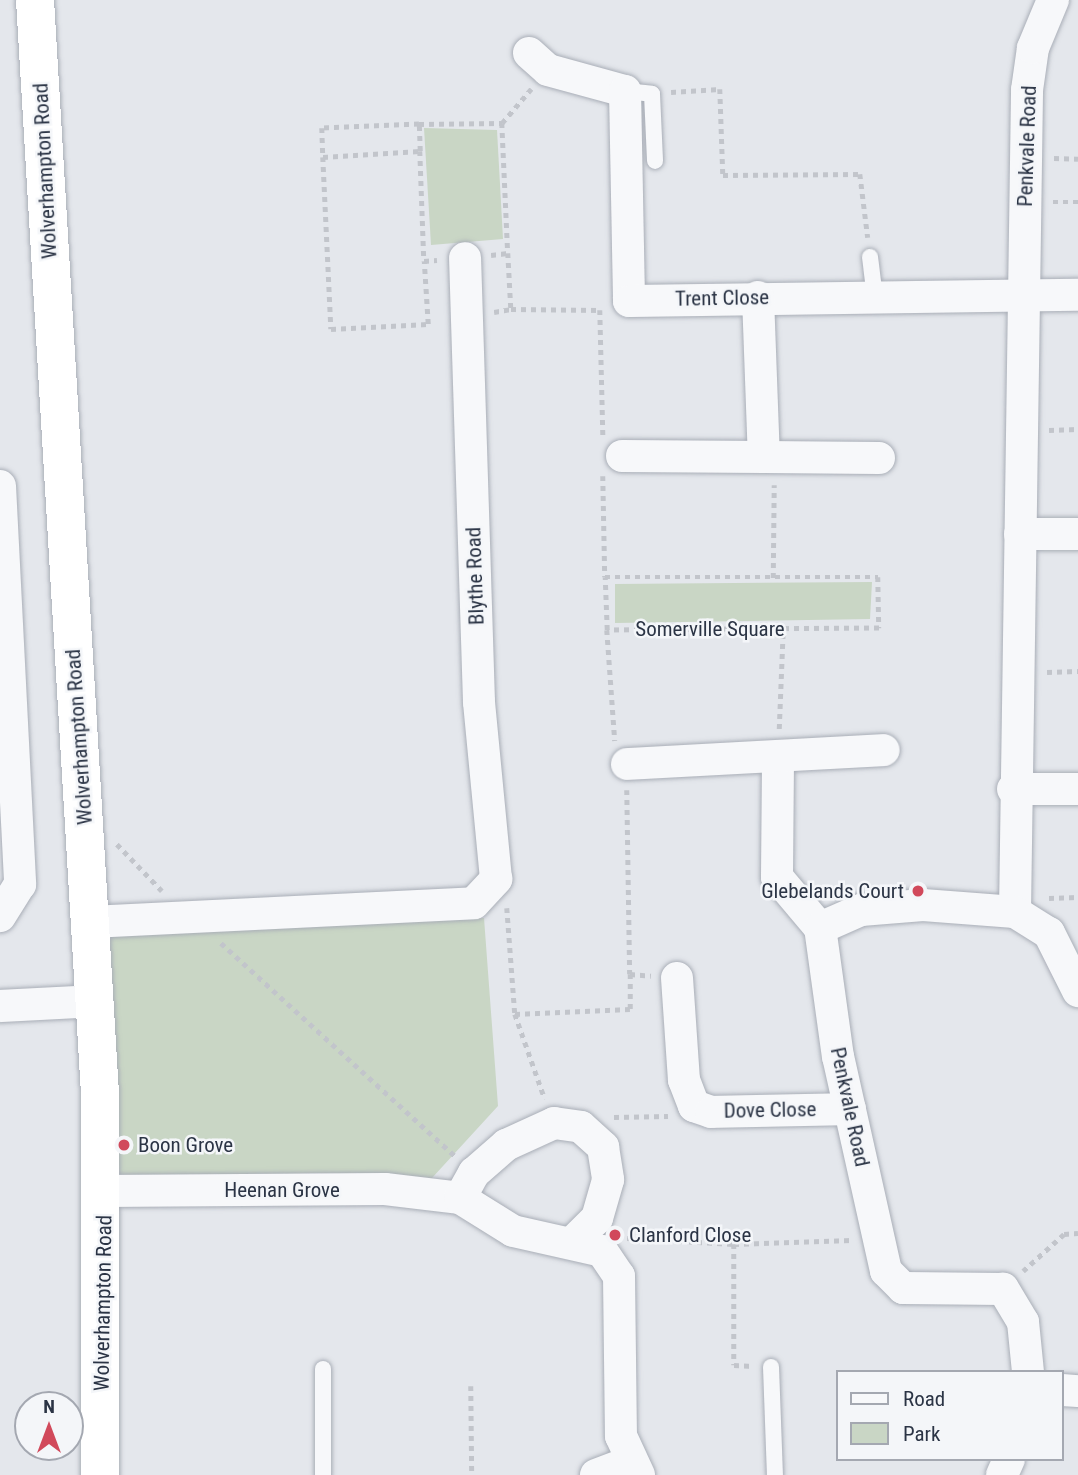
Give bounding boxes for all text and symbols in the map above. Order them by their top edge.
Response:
street label: Wolverhampton Road [28,82,62,260]
street label: Penkvale Road [1012,85,1042,207]
street label: Trent Close [675,285,769,311]
street label: Blythe Road [461,526,489,626]
street label: Somerville Square [635,616,785,642]
street label: Wolverhampton Road [60,648,98,826]
place label: Glebelands Court [761,878,904,904]
marker: Glebelands Court [910,883,926,899]
street label: Penkvale Road [825,1045,875,1169]
street label: Dove Close [724,1097,816,1123]
place label: Boon Grove [138,1132,233,1158]
marker: Boon Grove [116,1137,132,1153]
street label: Heenan Grove [224,1177,340,1203]
street label: Wolverhampton Road [89,1215,117,1391]
place label: Clanford Close [629,1222,751,1248]
marker: Clanford Close [607,1227,623,1243]
legend [836,1370,1064,1461]
text: Road [903,1387,945,1411]
north arrow [14,1391,84,1461]
text: N [43,1395,55,1418]
text: Park [903,1422,940,1446]

